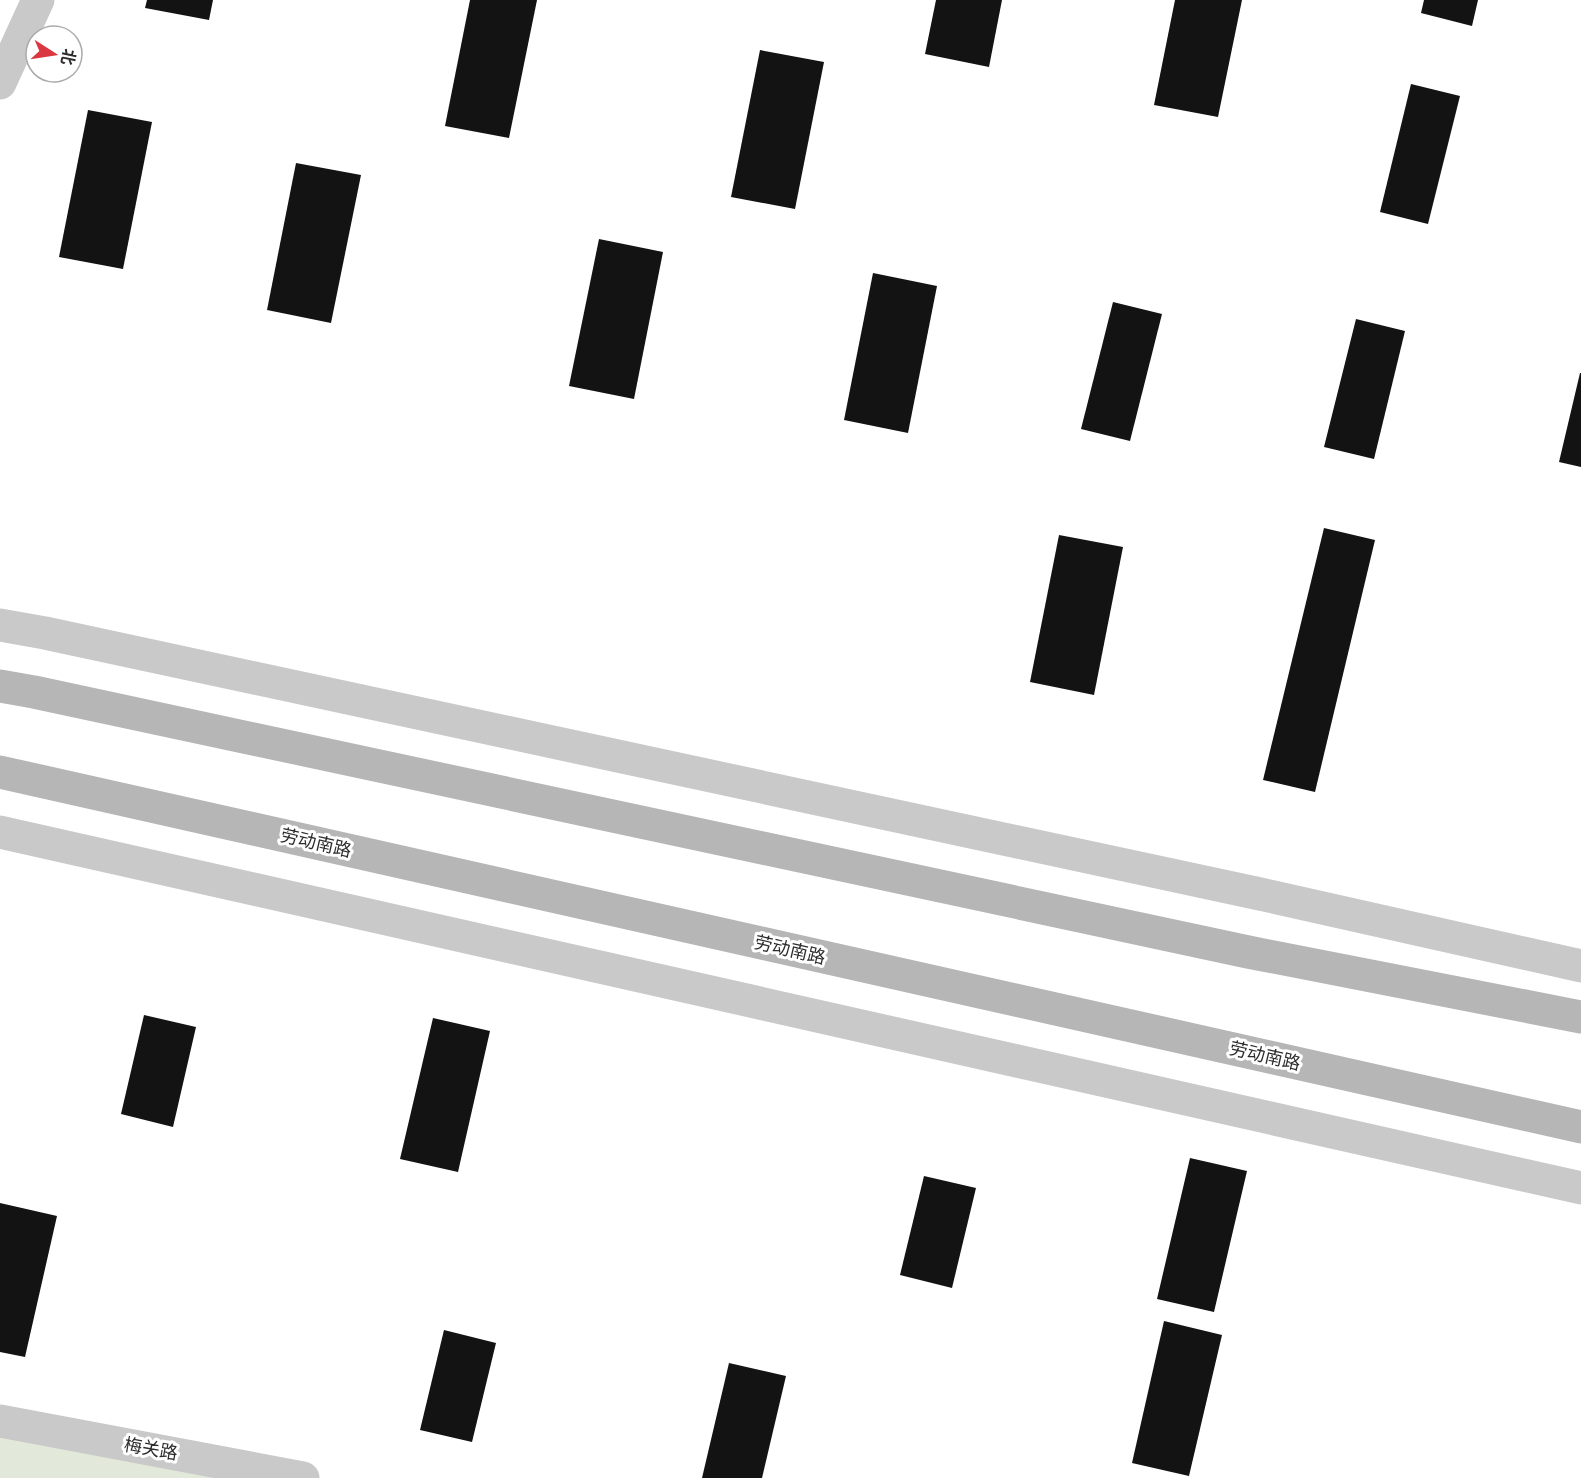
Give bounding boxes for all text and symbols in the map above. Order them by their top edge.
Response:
north arrow [24,24,84,84]
text: 北 [56,47,80,67]
street label: 劳动南路 [278,823,354,863]
street label: 劳动南路 [752,930,828,970]
street label: 劳动南路 [1227,1036,1303,1076]
street label: 梅关路 [122,1432,180,1466]

